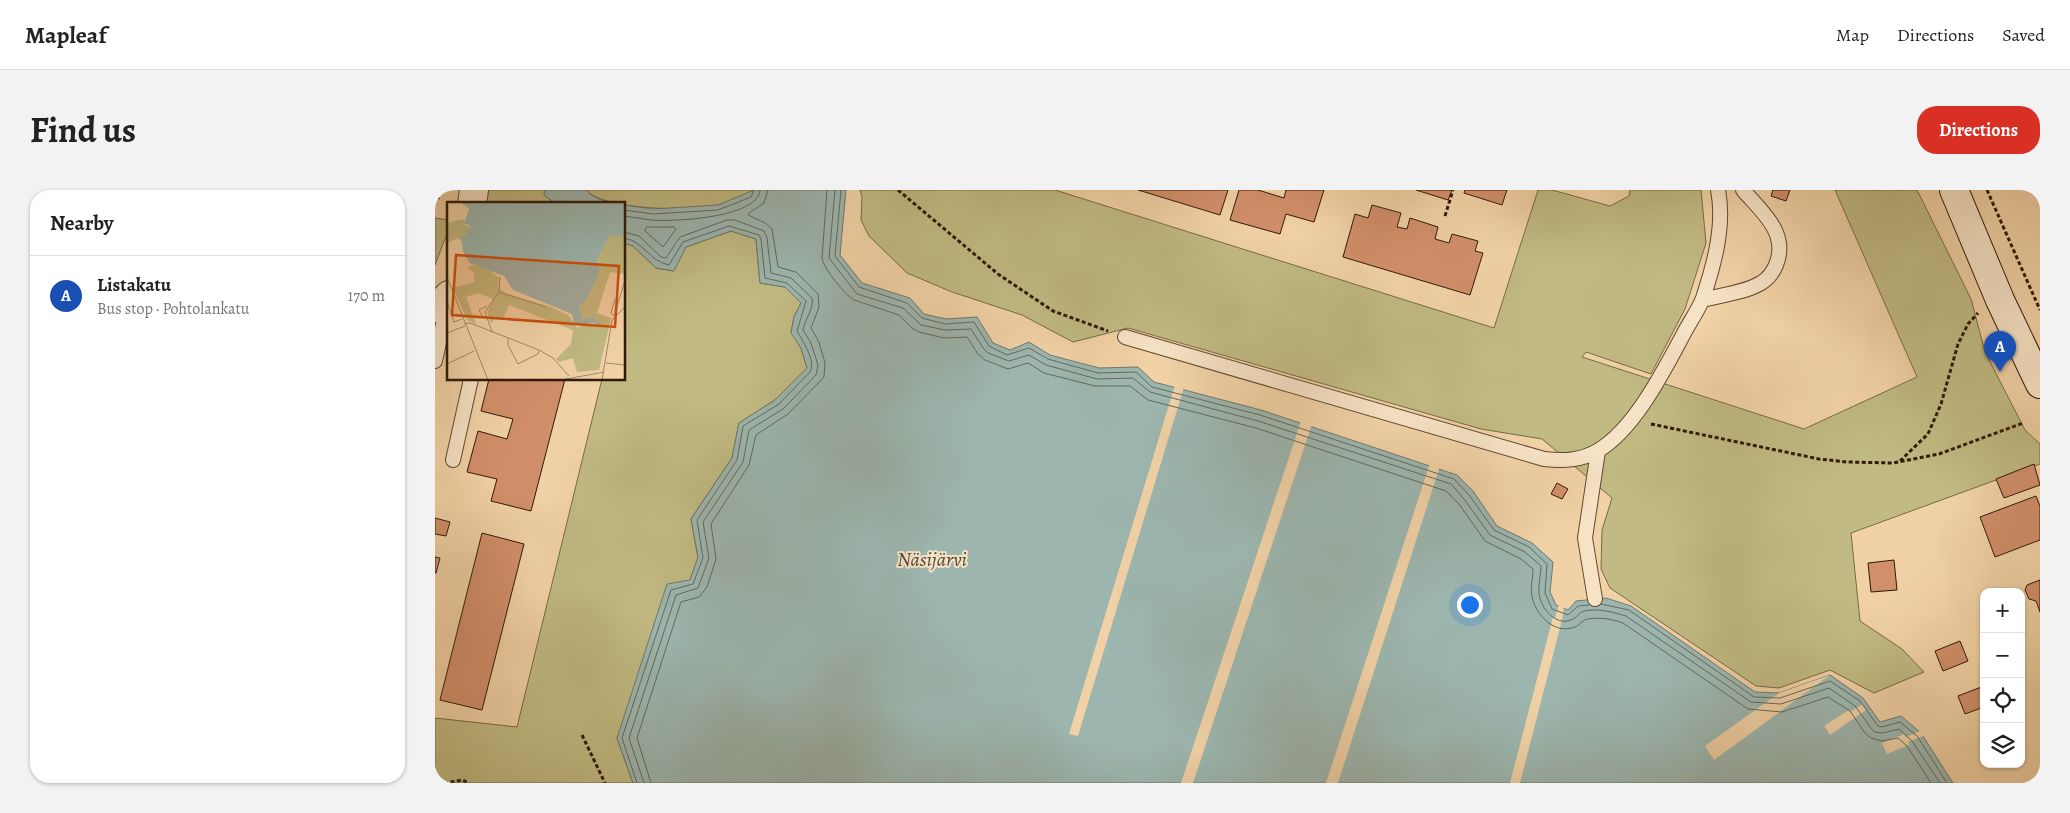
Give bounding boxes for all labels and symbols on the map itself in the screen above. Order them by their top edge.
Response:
inset map [447,202,625,380]
pin: A [1984,331,2016,372]
water label: Näsijärvi [897,546,967,573]
your location [1457,592,1483,618]

